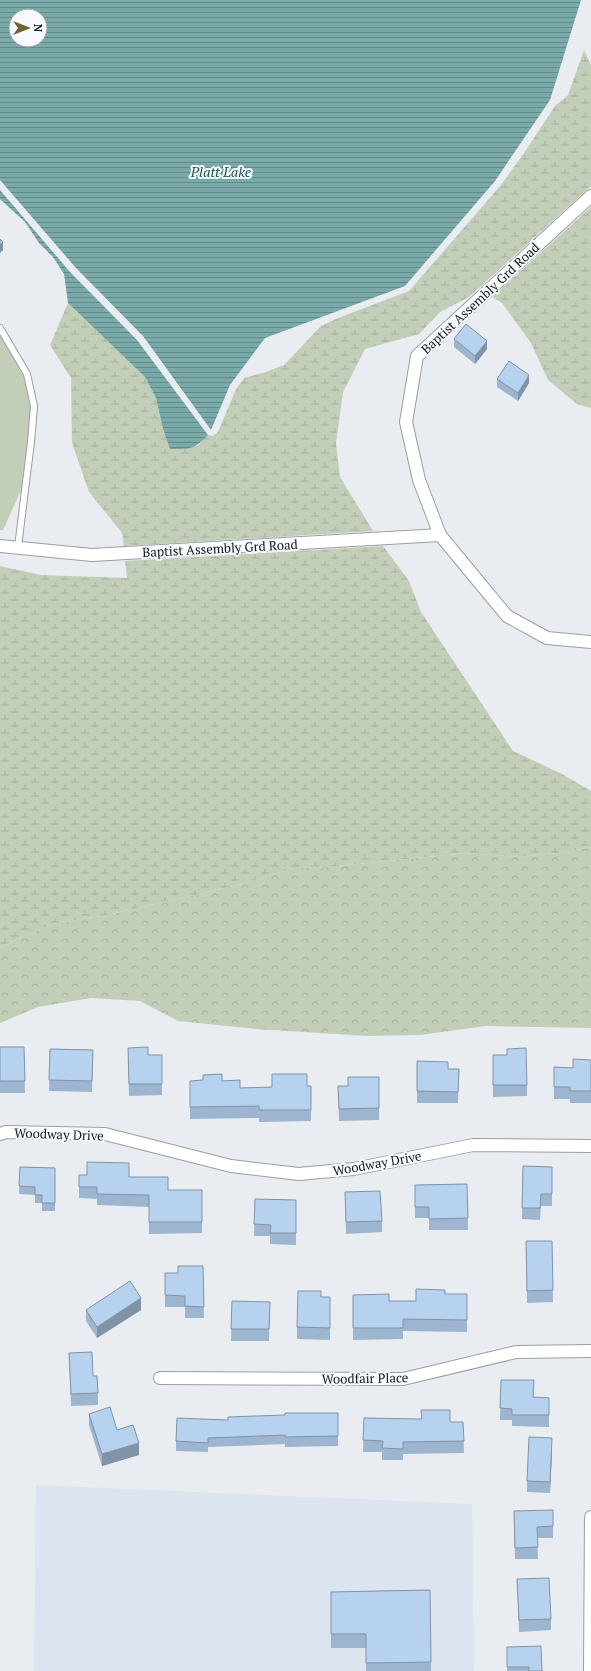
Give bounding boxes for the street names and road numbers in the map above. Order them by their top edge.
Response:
street label: Baptist Assembly Grd Road [417,238,543,358]
street label: Baptist Assembly Grd Road [142,535,298,561]
street label: Woodway Drive [14,1123,104,1145]
street label: Woodway Drive [331,1146,423,1180]
street label: Woodfair Place [322,1368,408,1388]

